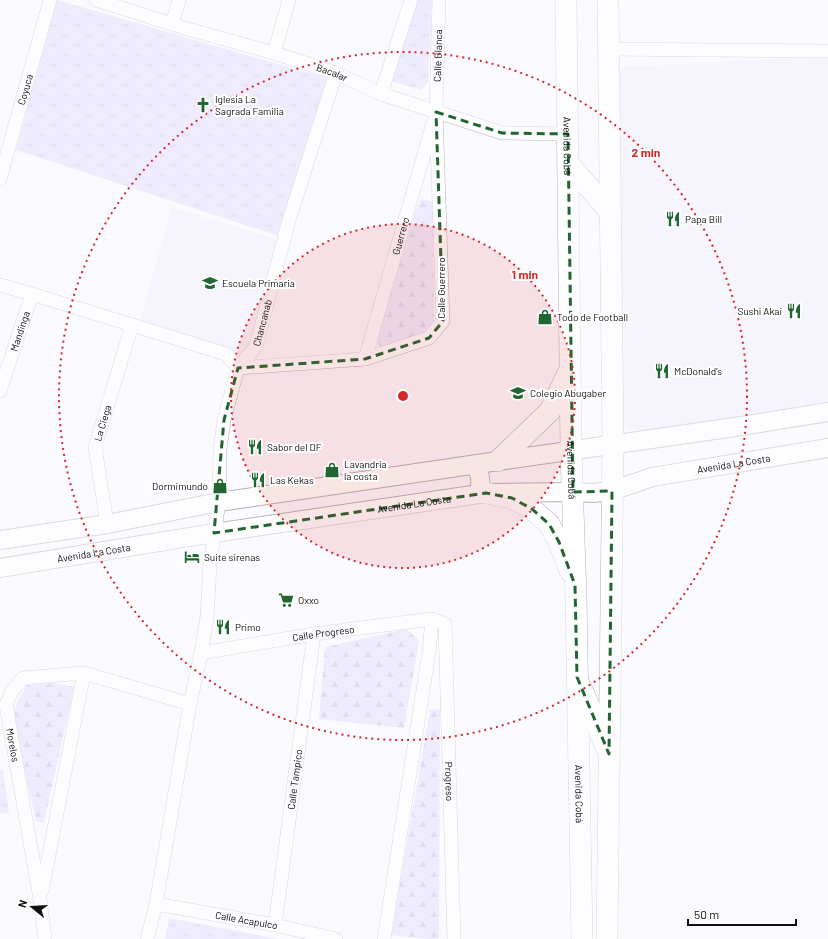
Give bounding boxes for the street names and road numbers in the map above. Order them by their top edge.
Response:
street label: Calle Blanca [431,29,444,82]
street label: Bacalar [315,61,350,84]
street label: Coyuca [15,73,35,106]
street label: Avenida Cobá [561,117,574,175]
street label: Guerrero [389,216,412,256]
street label: Calle Guerrero [435,257,447,319]
street label: Chancanab [250,298,274,348]
street label: Mandinga [8,310,32,353]
street label: La Ciega [91,403,113,443]
street label: Avenida Cobá [565,441,579,499]
street label: Avenida La Costa [696,452,771,476]
street label: Avenida La Costa [376,492,452,515]
street label: Avenida La Costa [56,541,131,565]
street label: Calle Progreso [291,623,355,644]
street label: Morelos [4,727,22,763]
street label: Calle Tampico [285,748,305,810]
street label: Progreso [443,762,456,801]
street label: Avenida Cobá [573,765,586,823]
street label: Calle Acapulco [214,909,279,931]

